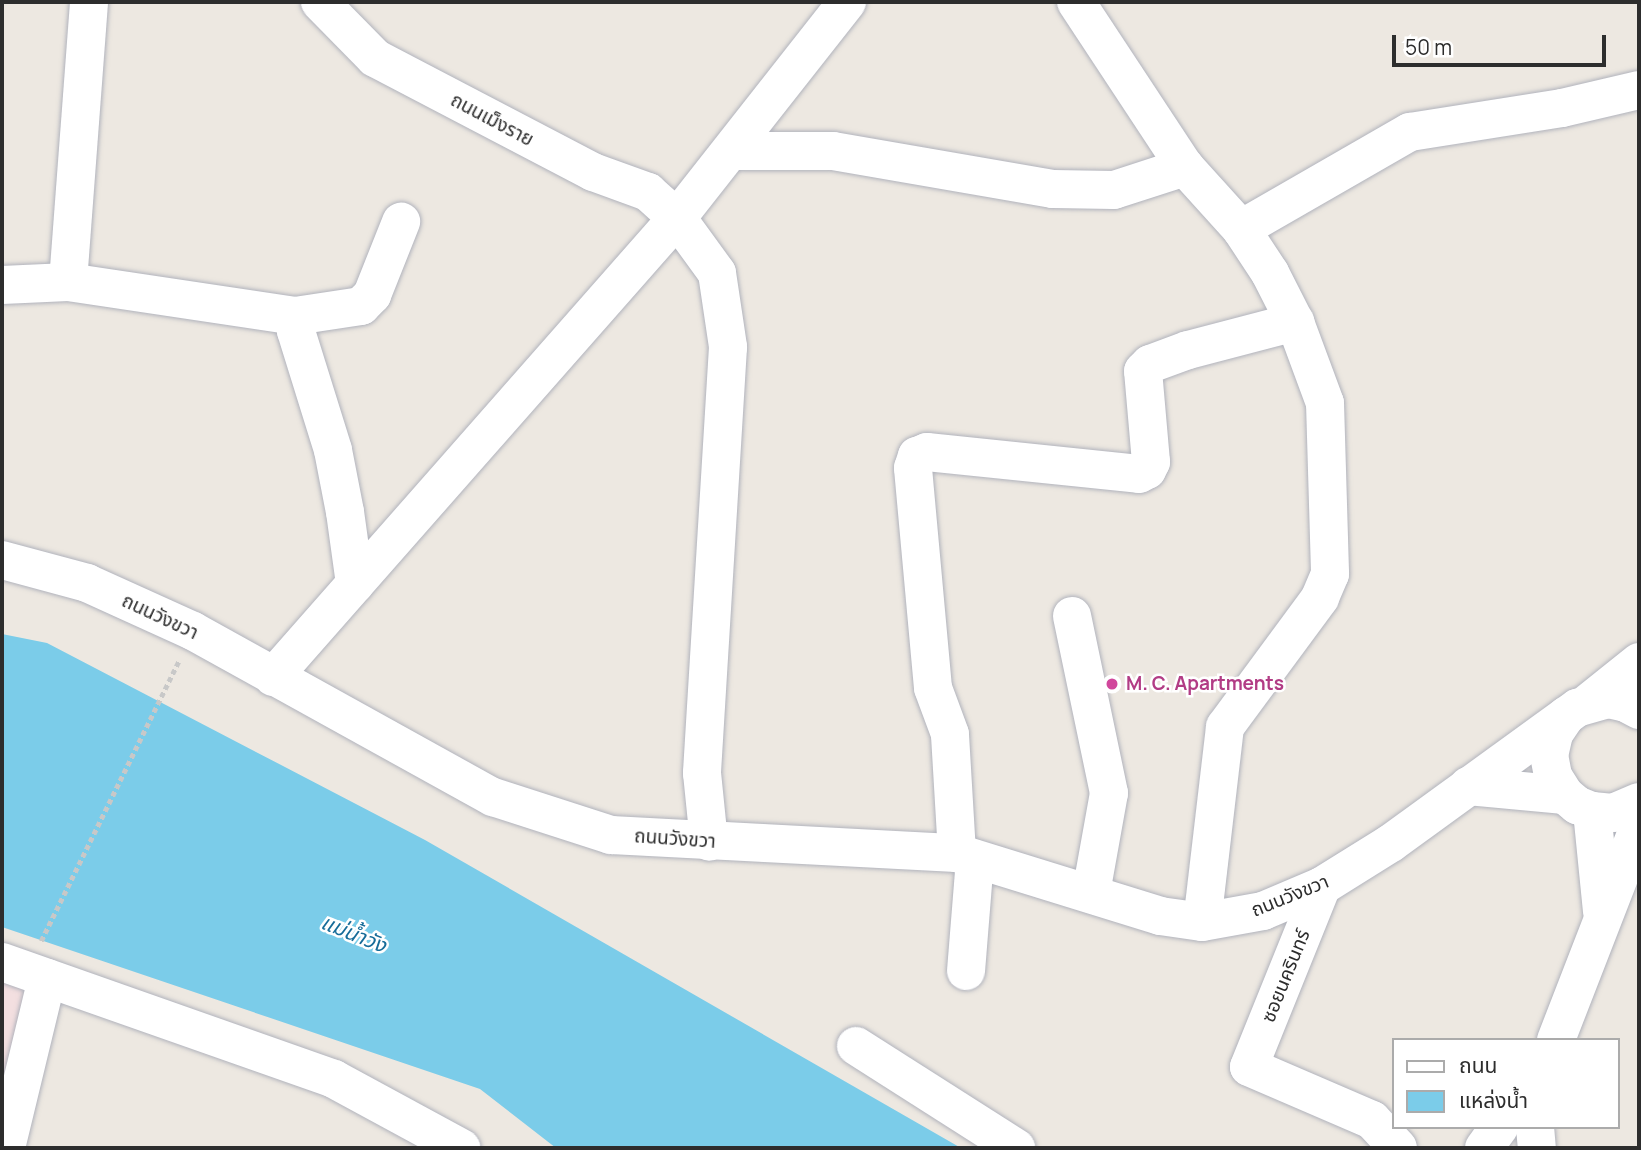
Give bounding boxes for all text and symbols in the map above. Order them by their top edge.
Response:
scale bar [1396,21,1610,65]
text: 50 m [1405,33,1452,61]
street label: ถนนเม็งราย [447,89,537,151]
street label: ถนนวังขวา [118,589,202,645]
place label: M. C. Apartments [1126,673,1284,695]
marker: M. C. Apartments [1104,676,1120,692]
street label: ถนนวังขวา [633,825,717,853]
street label: ถนนวังขวา [1248,870,1332,922]
water label: แม่น้ำวัง [318,909,390,957]
street label: ซอยนครินทร์ [1257,926,1315,1026]
legend [1392,1038,1620,1129]
text: ถนน [1459,1051,1497,1079]
text: แหล่งน้ำ [1459,1086,1528,1114]

